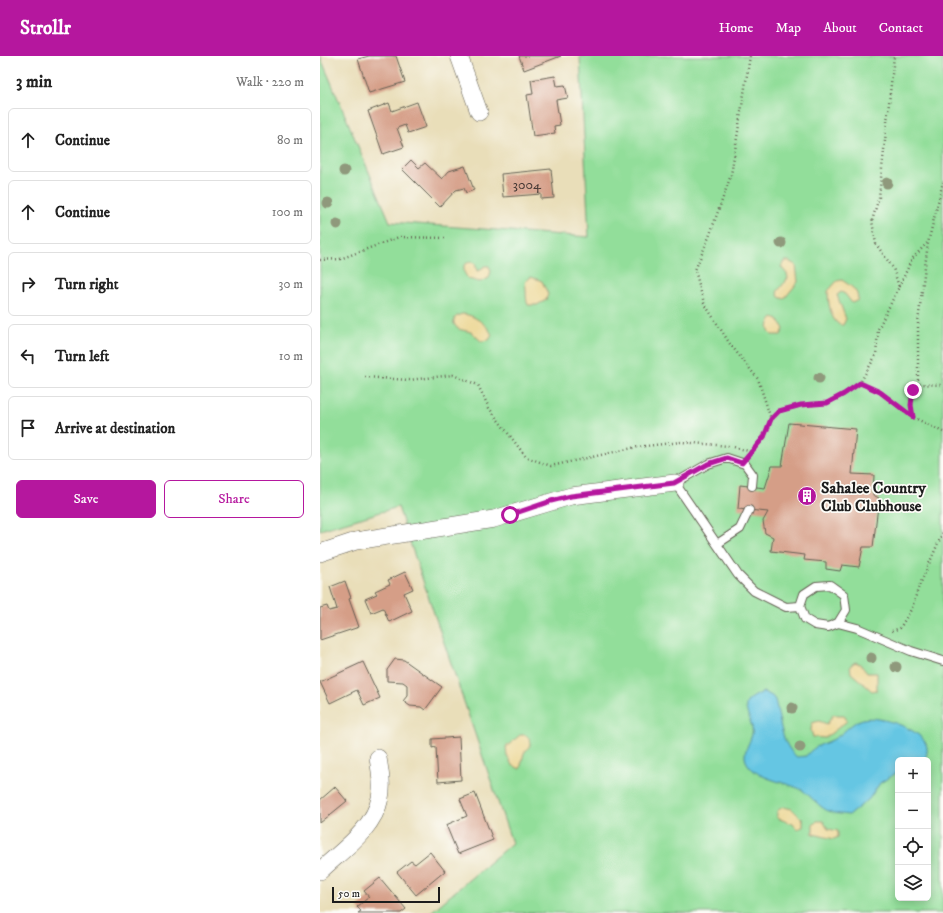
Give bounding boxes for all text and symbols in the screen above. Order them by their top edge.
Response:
text: Strollr [20,17,71,40]
text: Home [719,19,753,37]
text: Map [775,19,801,37]
text: About [823,19,857,37]
text: Contact [879,19,923,37]
text: 3 min [16,71,52,93]
text: Walk · 220 m [236,74,304,90]
icon: ahead [17,129,39,151]
text: Continue [55,131,110,150]
text: 80 m [277,132,303,148]
house number: 3004 [513,176,542,194]
icon: ahead [17,201,39,223]
text: Continue [55,203,110,222]
text: 100 m [272,204,303,220]
icon: right [17,273,39,295]
text: Turn right [55,275,118,294]
text: 30 m [279,276,303,292]
icon: left [17,345,39,367]
text: Turn left [55,347,109,366]
text: 10 m [279,348,303,364]
route end [904,381,922,399]
icon: arrive [17,417,39,439]
text: Arrive at destination [55,419,175,438]
place label: Sahalee Country Club Clubhouse [821,478,926,516]
button: Save [16,480,156,518]
button: Share [164,480,304,518]
building icon: Sahalee Country Club Clubhouse [796,485,818,507]
route start [501,506,519,524]
map controls [895,757,931,901]
button: + [895,757,931,793]
button: − [895,793,931,829]
button: locate [895,829,931,865]
button: layers [895,865,931,901]
scale bar [332,885,440,904]
text: 50 m [338,887,360,901]

